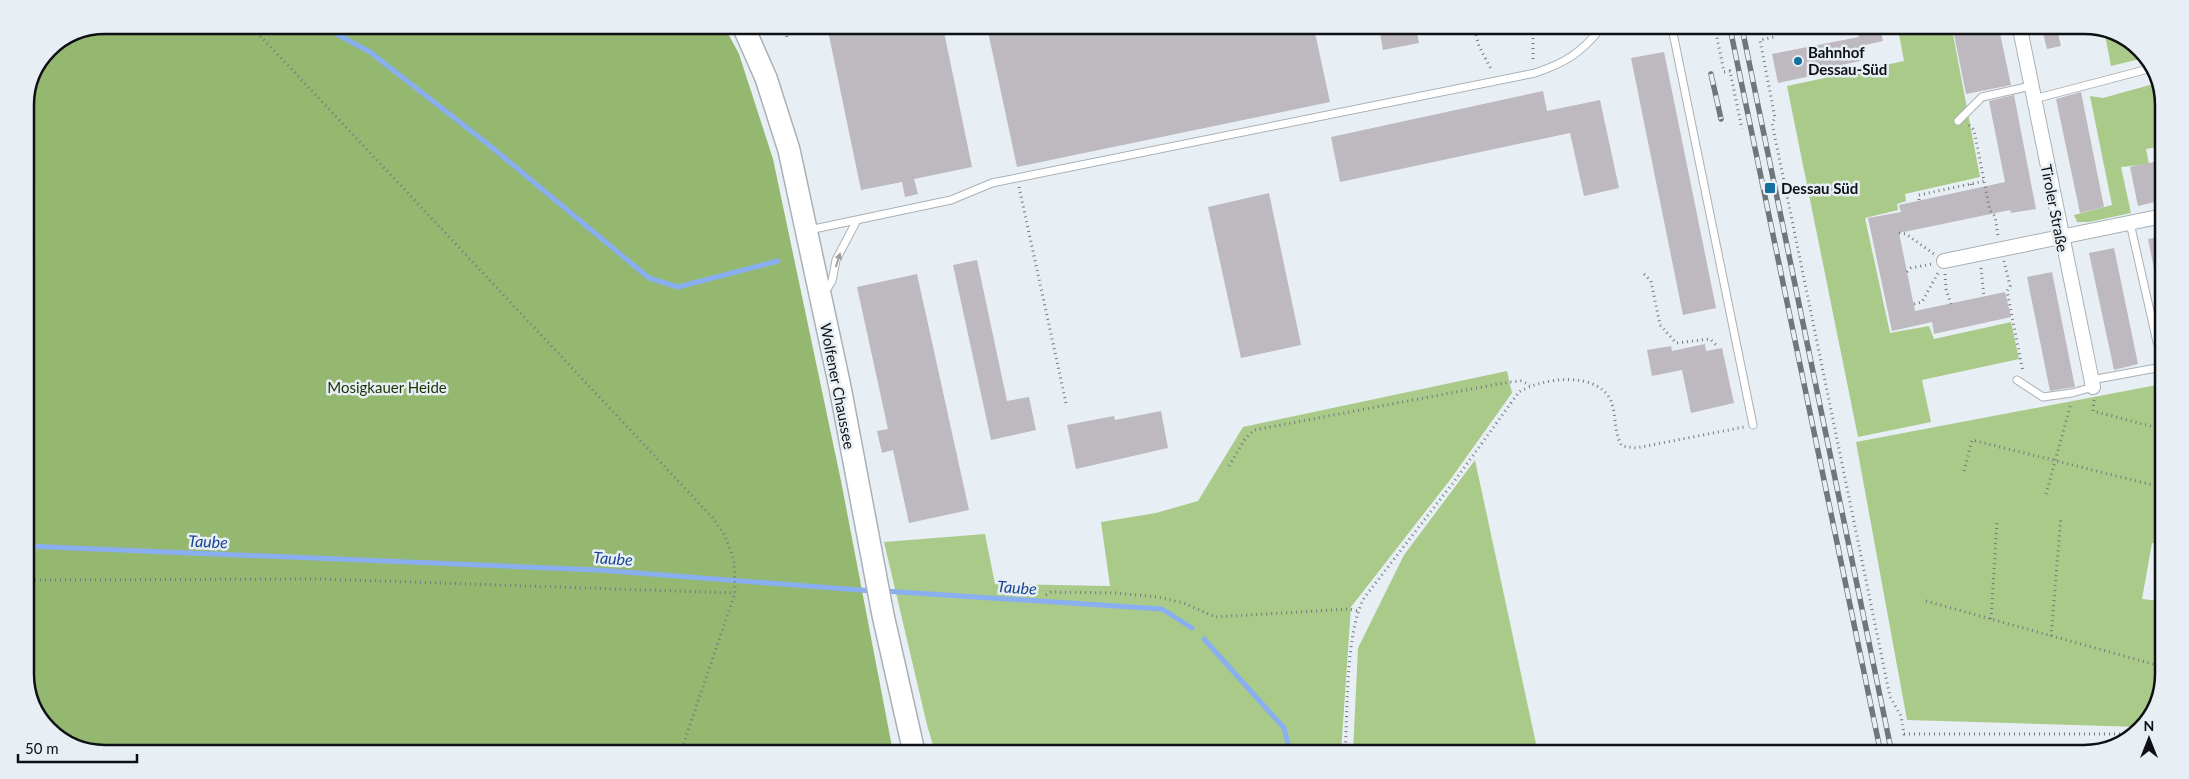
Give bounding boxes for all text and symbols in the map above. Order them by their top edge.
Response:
place label: Bahnhof Dessau-Süd [1808,43,1887,78]
marker: Bahnhof Dessau-Süd [1792,55,1804,67]
street label: Tiroler Straße [2038,163,2072,254]
place label: Dessau Süd [1781,179,1858,197]
marker: Dessau Süd [1763,181,1777,195]
one-way arrow [834,252,842,267]
street label: Wolfener Chaussee [817,321,859,451]
park label: Mosigkauer Heide [327,378,447,396]
water label: Taube [188,531,229,551]
water label: Taube [593,547,634,569]
water label: Taube [997,576,1038,598]
north arrow [2124,714,2174,764]
text: N [2144,717,2154,734]
scale bar [18,732,136,764]
text: 50 m [25,739,59,757]

